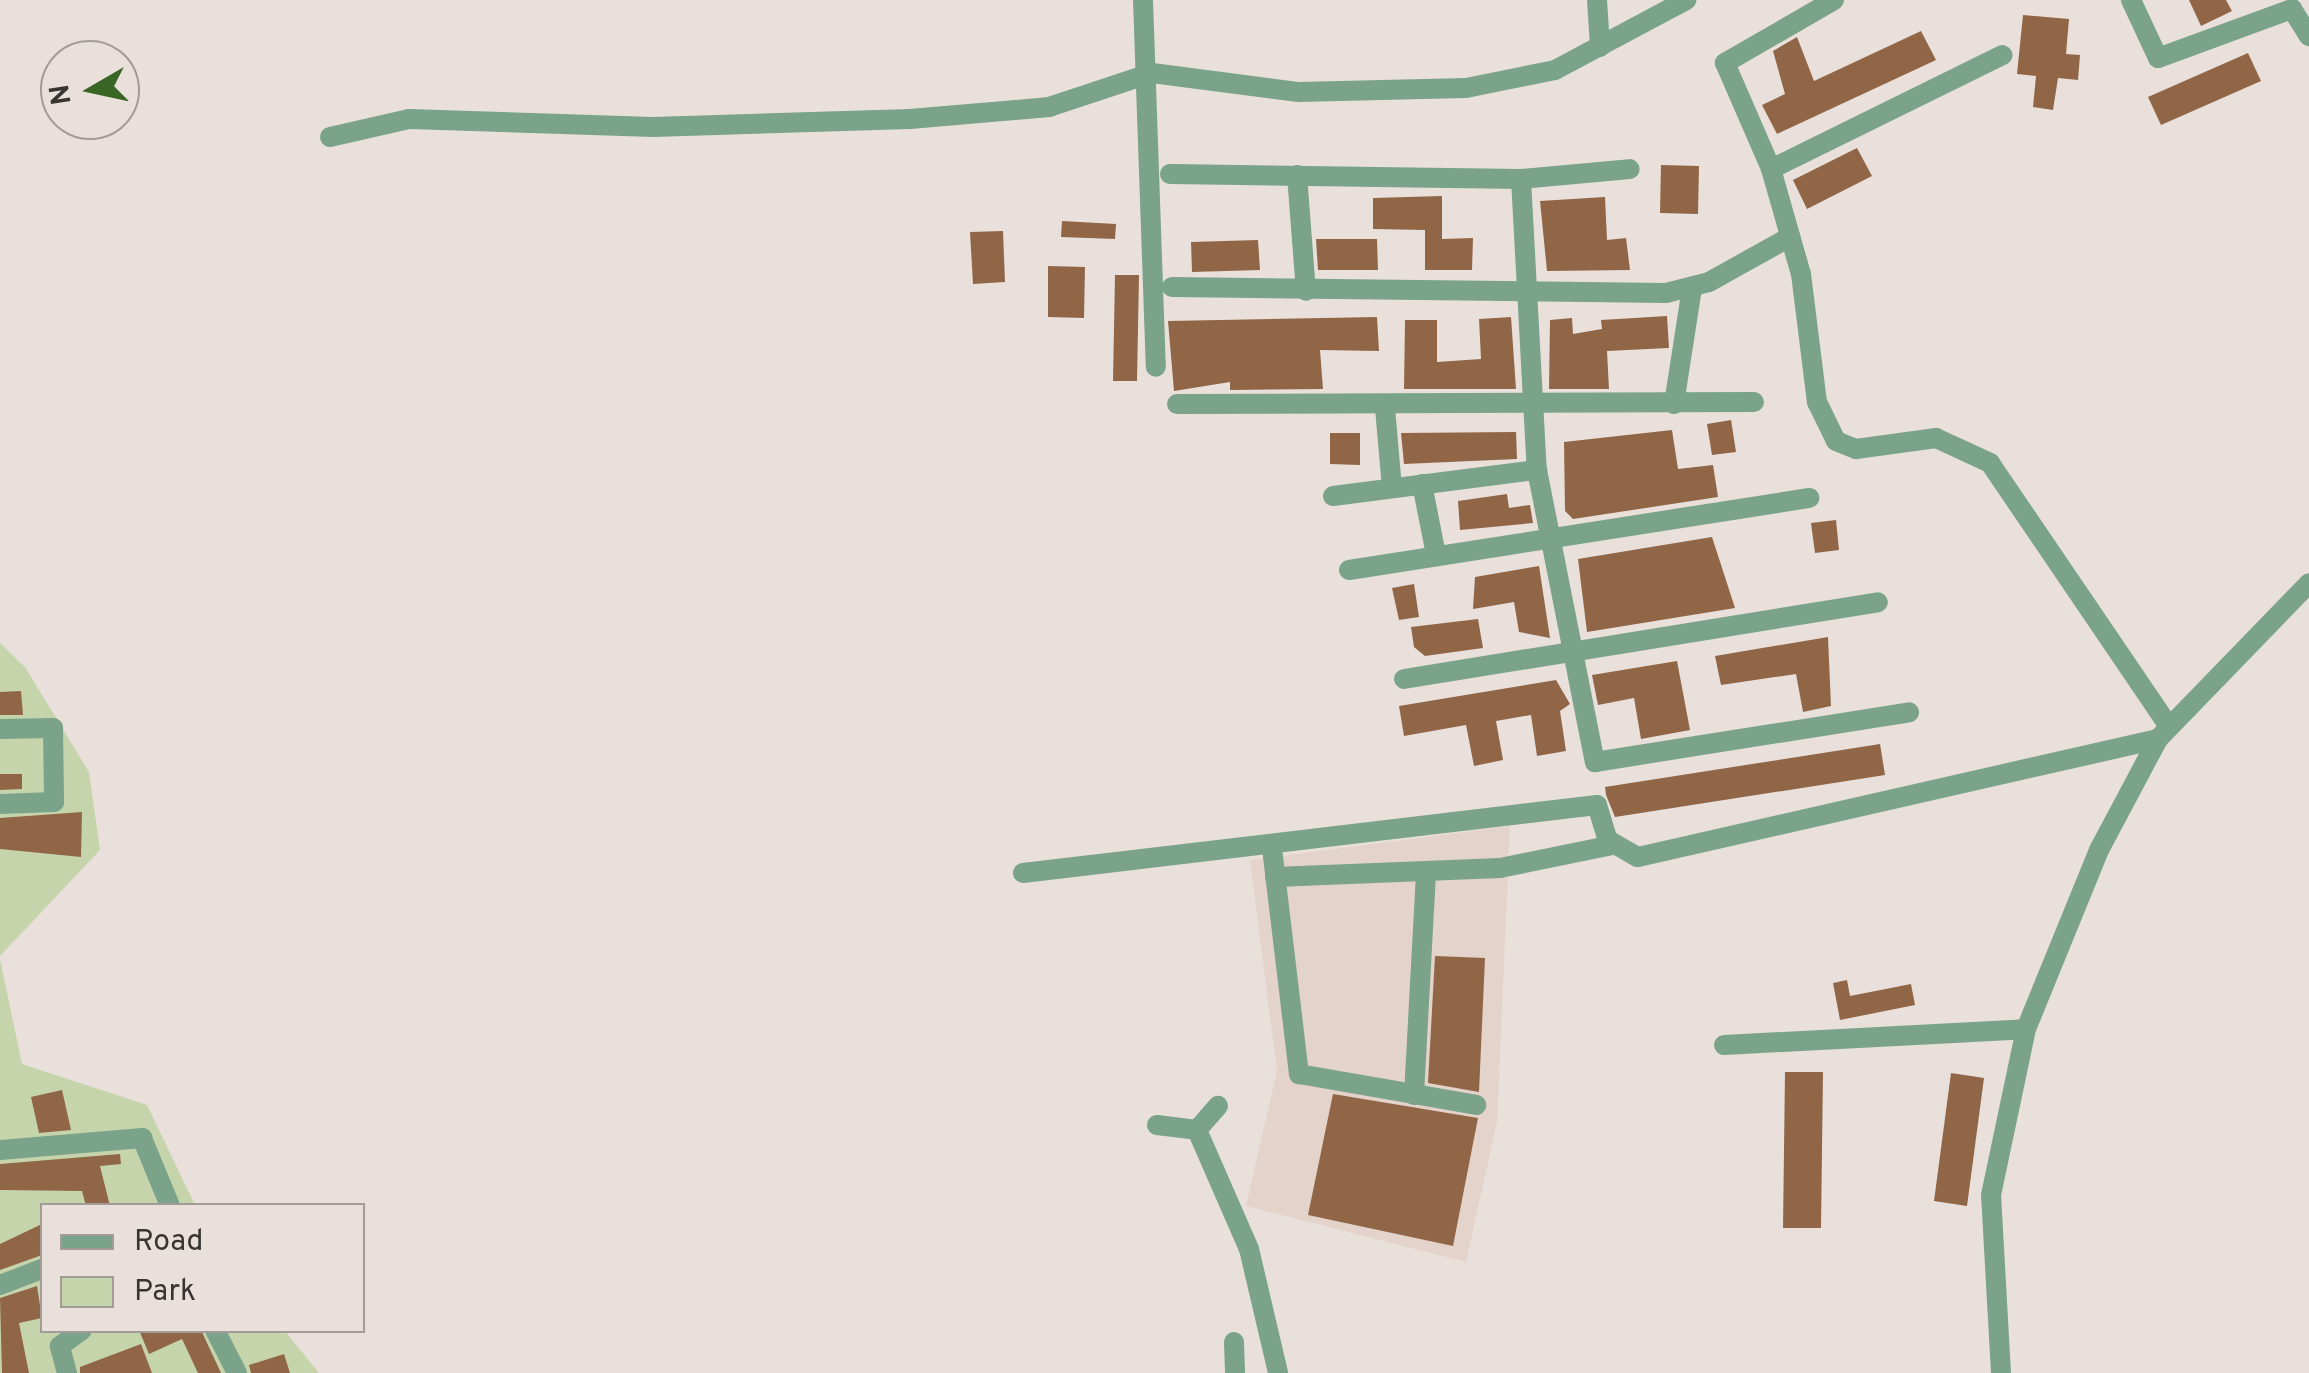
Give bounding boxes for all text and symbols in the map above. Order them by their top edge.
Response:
north arrow [40,40,140,140]
text: N [43,82,82,107]
legend [40,1203,365,1333]
text: Road [134,1224,203,1261]
text: Park [134,1274,196,1311]

